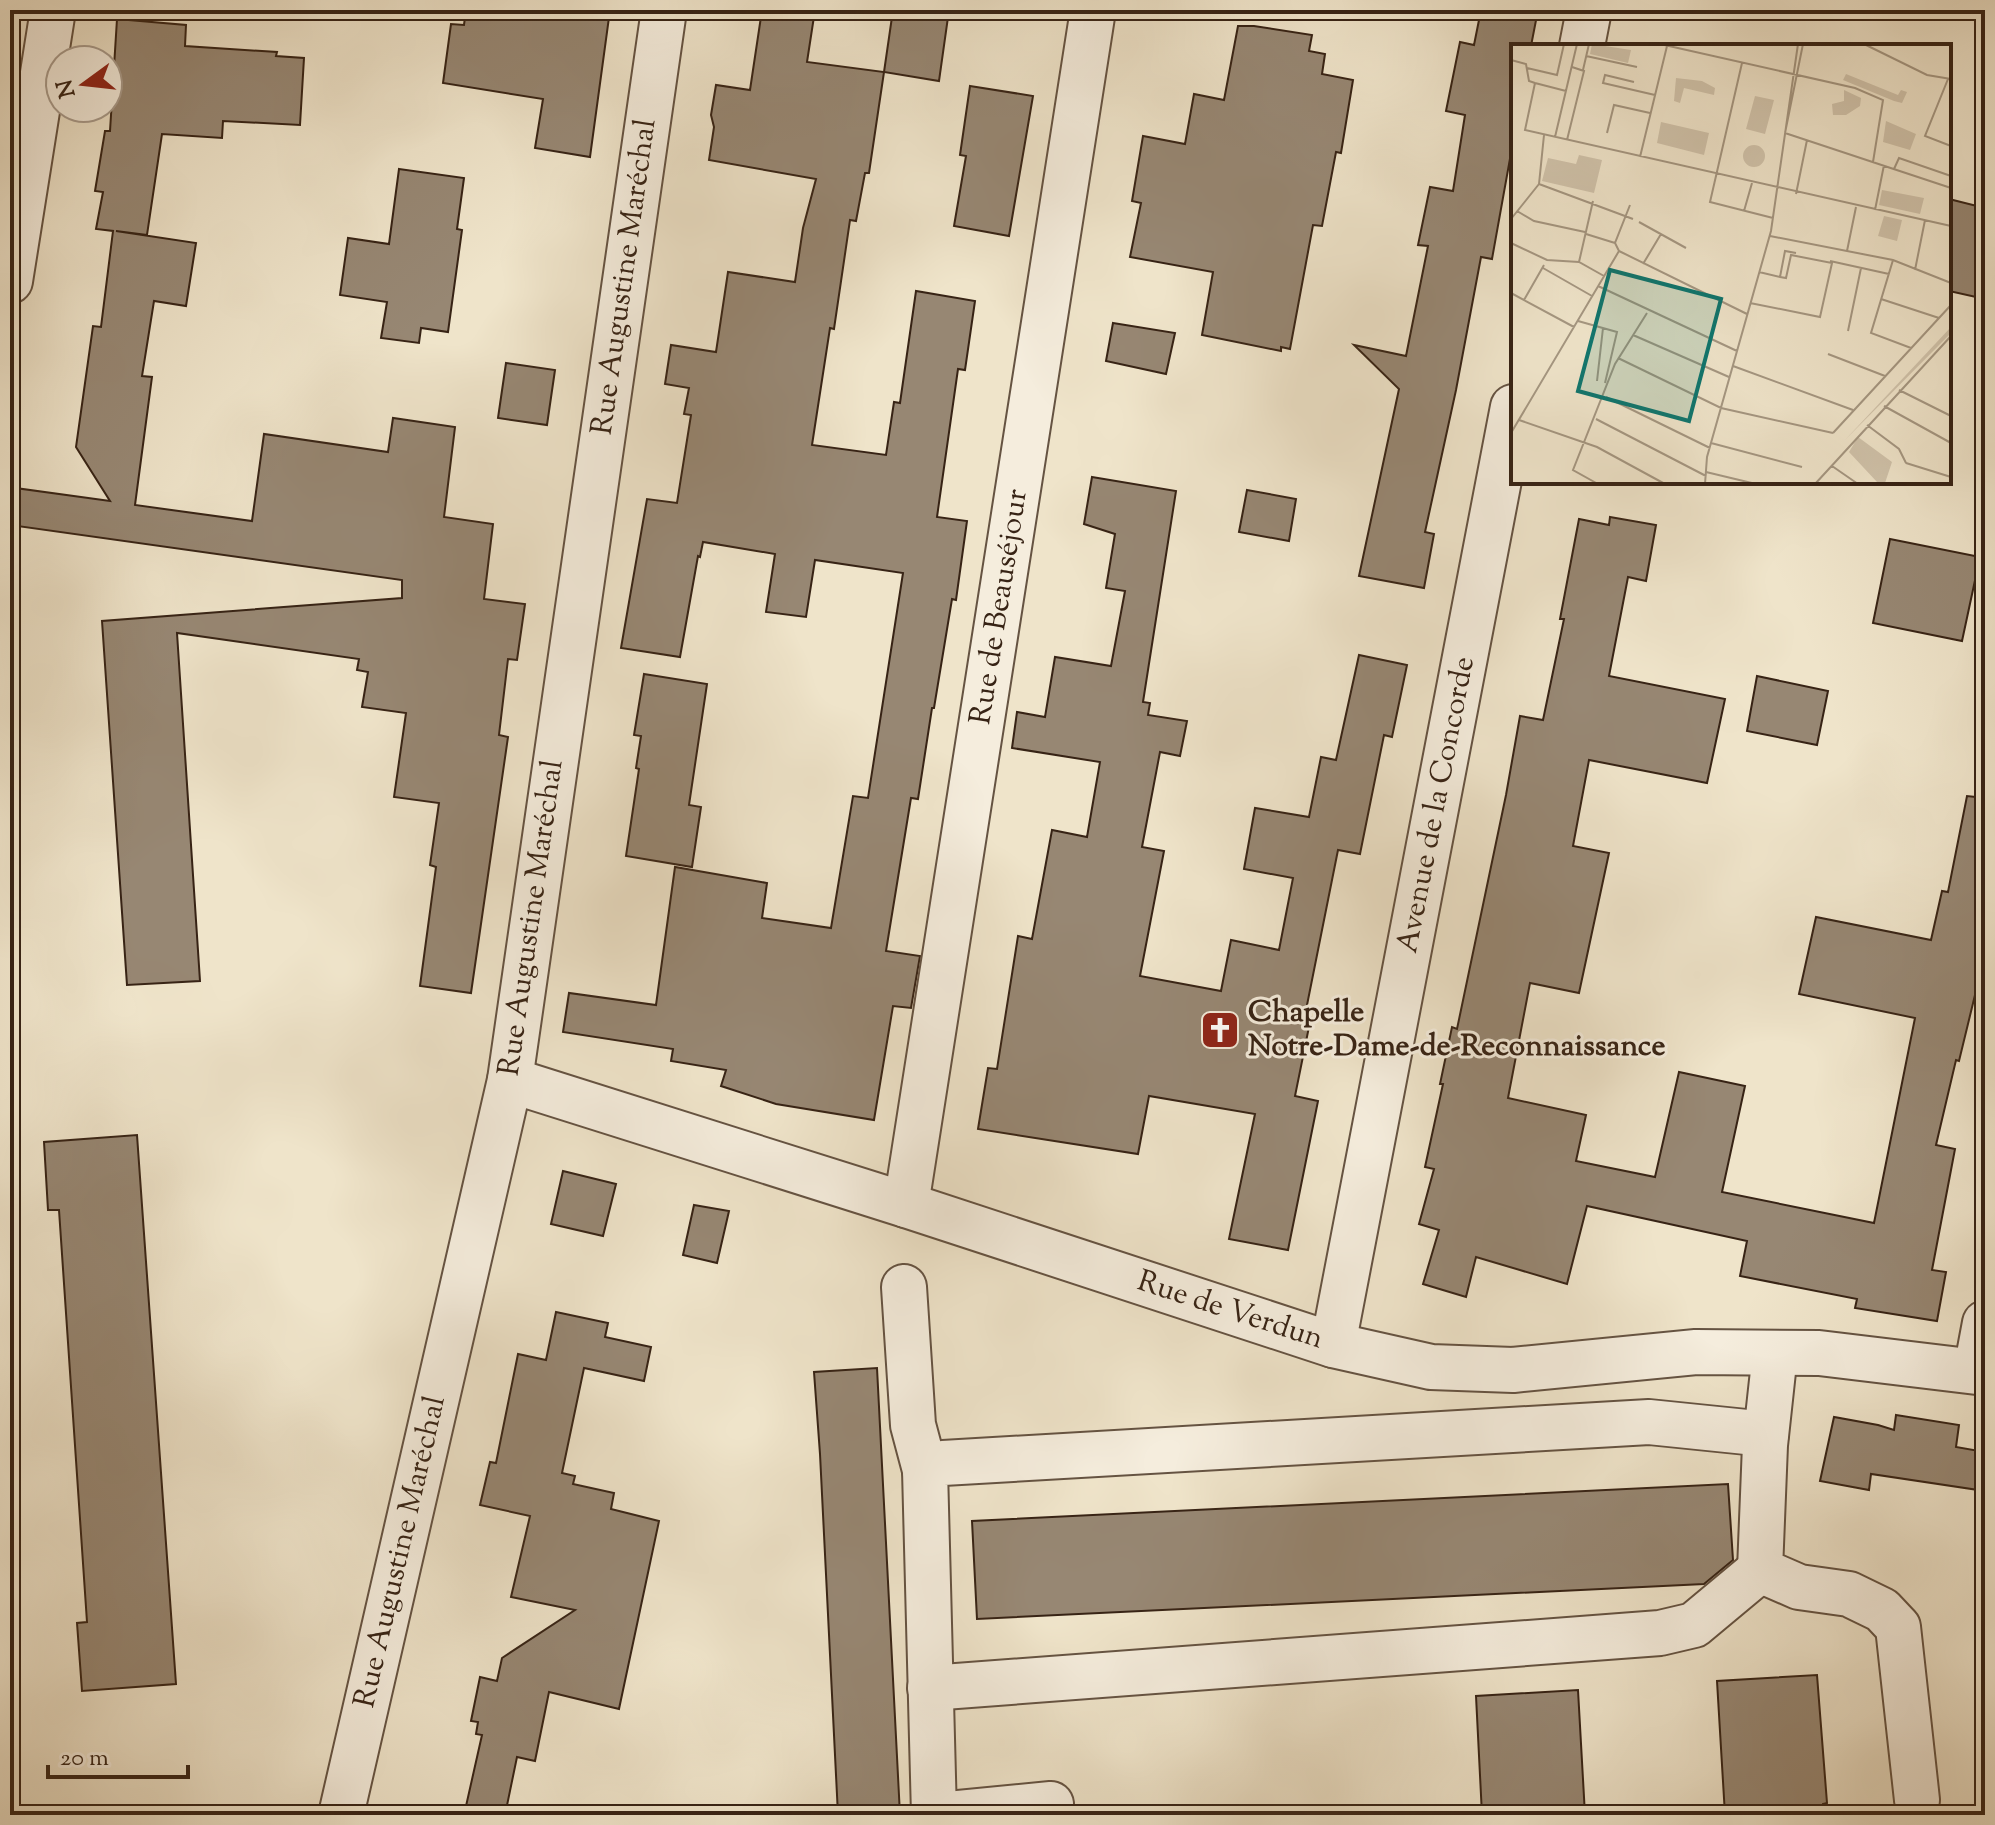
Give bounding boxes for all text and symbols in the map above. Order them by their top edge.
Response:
north arrow [44,44,124,124]
inset map [1511,44,1951,484]
text: N [50,75,85,101]
street label: Rue Augustine Maréchal [582,116,668,438]
street label: Rue de Beauséjour [960,486,1040,728]
street label: Avenue de la Concorde [1387,653,1487,957]
street label: Rue Augustine Maréchal [489,757,575,1079]
place label: Chapelle Notre-Dame-de-Reconnaissance [1248,992,1665,1069]
church icon: Chapelle Notre-Dame-de-Reconnaissance [1199,1009,1241,1051]
street label: Rue de Verdun [1131,1261,1329,1361]
street label: Rue Augustine Maréchal [344,1392,458,1712]
scale bar [48,1729,188,1779]
text: 20 m [60,1742,109,1776]

